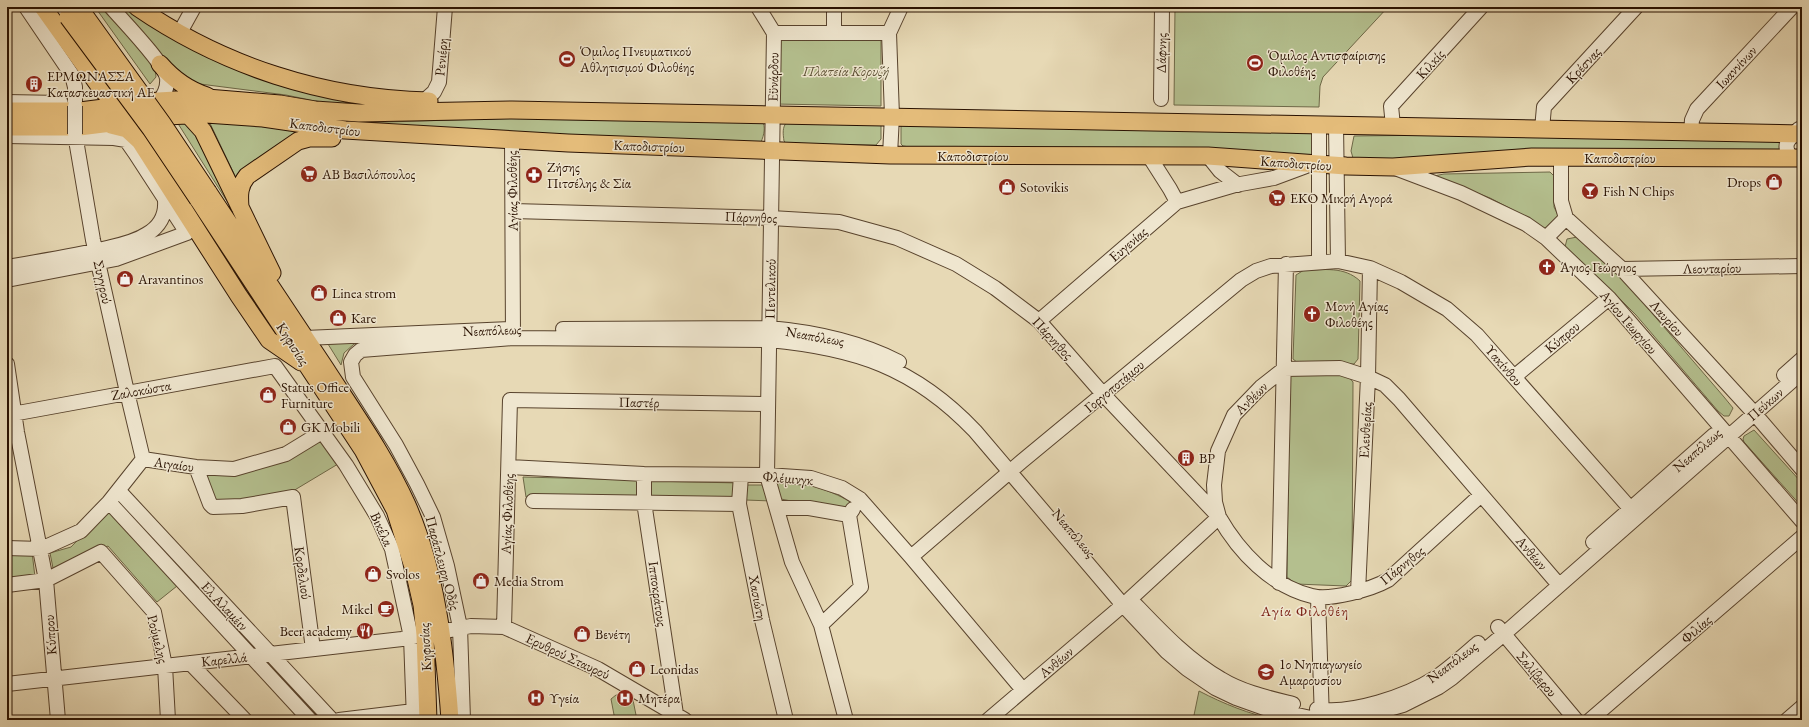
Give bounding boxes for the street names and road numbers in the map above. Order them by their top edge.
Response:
street label: Δάφνης [1152,33,1170,73]
street label: Ρενιέρη [430,37,452,77]
street label: Ιωαννίνων [1711,41,1761,92]
street label: Κρέσνας [1562,43,1605,87]
street label: Κιλκίς [1412,45,1448,83]
street label: Εϋνάρδου [764,52,782,102]
street label: Καποδιστρίου [288,114,362,140]
street label: Καποδιστρίου [613,136,685,156]
street label: Καποδιστρίου [937,147,1009,165]
street label: Καποδιστρίου [1584,149,1656,167]
street label: Αγίας Φιλοθέης [502,150,522,233]
street label: Καποδιστρίου [1260,152,1332,174]
street label: Πάρνηθος [724,207,778,227]
street label: Ευγενίας [1105,222,1151,265]
street label: Λεονταρίου [1682,258,1741,278]
street label: Συγγρού [90,259,116,305]
street label: Πεντελικού [760,259,780,319]
street label: Αγίου Γεωργίου [1596,286,1662,358]
street label: Λαυρίου [1645,295,1688,340]
street label: Πάρνηθος [1029,313,1078,363]
street label: Κύπρου [1541,317,1583,357]
street label: Κηφισίας [272,319,314,369]
street label: Νεαπόλεως [462,320,522,340]
street label: Νεαπόλεως [784,322,846,350]
street label: Υακίνθου [1481,341,1527,389]
street label: Γοργοποτάμου [1080,356,1148,416]
street label: Ζαλοκώστα [110,376,173,404]
street label: Ανθέων [1230,377,1272,419]
street label: Πεύκων [1743,383,1787,425]
street label: Παστέρ [618,393,660,411]
street label: Ελευθερίας [1355,401,1375,459]
street label: Νεαπόλεως [1669,424,1725,476]
street label: Αιγαίου [152,452,195,476]
street label: Φλέμινγκ [762,467,815,489]
street label: Αγίας Φιλοθέης [497,473,517,556]
street label: Νεαπόλεως [1048,505,1100,561]
street label: Βικέλα [366,509,398,550]
street label: Παράπλευρη Οδός [422,514,464,612]
street label: Ανθέων [1512,531,1552,574]
street label: Πάρνηθος [1376,541,1428,588]
street label: Κορδελιού [290,545,316,601]
street label: Ιπποκράτους [644,560,672,628]
street label: Χασιώτη [745,573,771,622]
street label: Ελ Αλαμέιν [198,578,253,635]
street label: Φιλίας [1677,611,1715,647]
street label: Ρούμελης [143,613,173,665]
street label: Κύπρου [40,614,60,656]
street label: Κηφισίας [415,622,435,671]
street label: Ερυθρού Σταυρού [523,629,613,683]
street label: Νεαπόλεως [1423,637,1481,687]
street label: Ανθέων [1034,642,1077,682]
street label: Σαλίβερου [1513,647,1561,701]
street label: Καρελλά [200,648,248,670]

